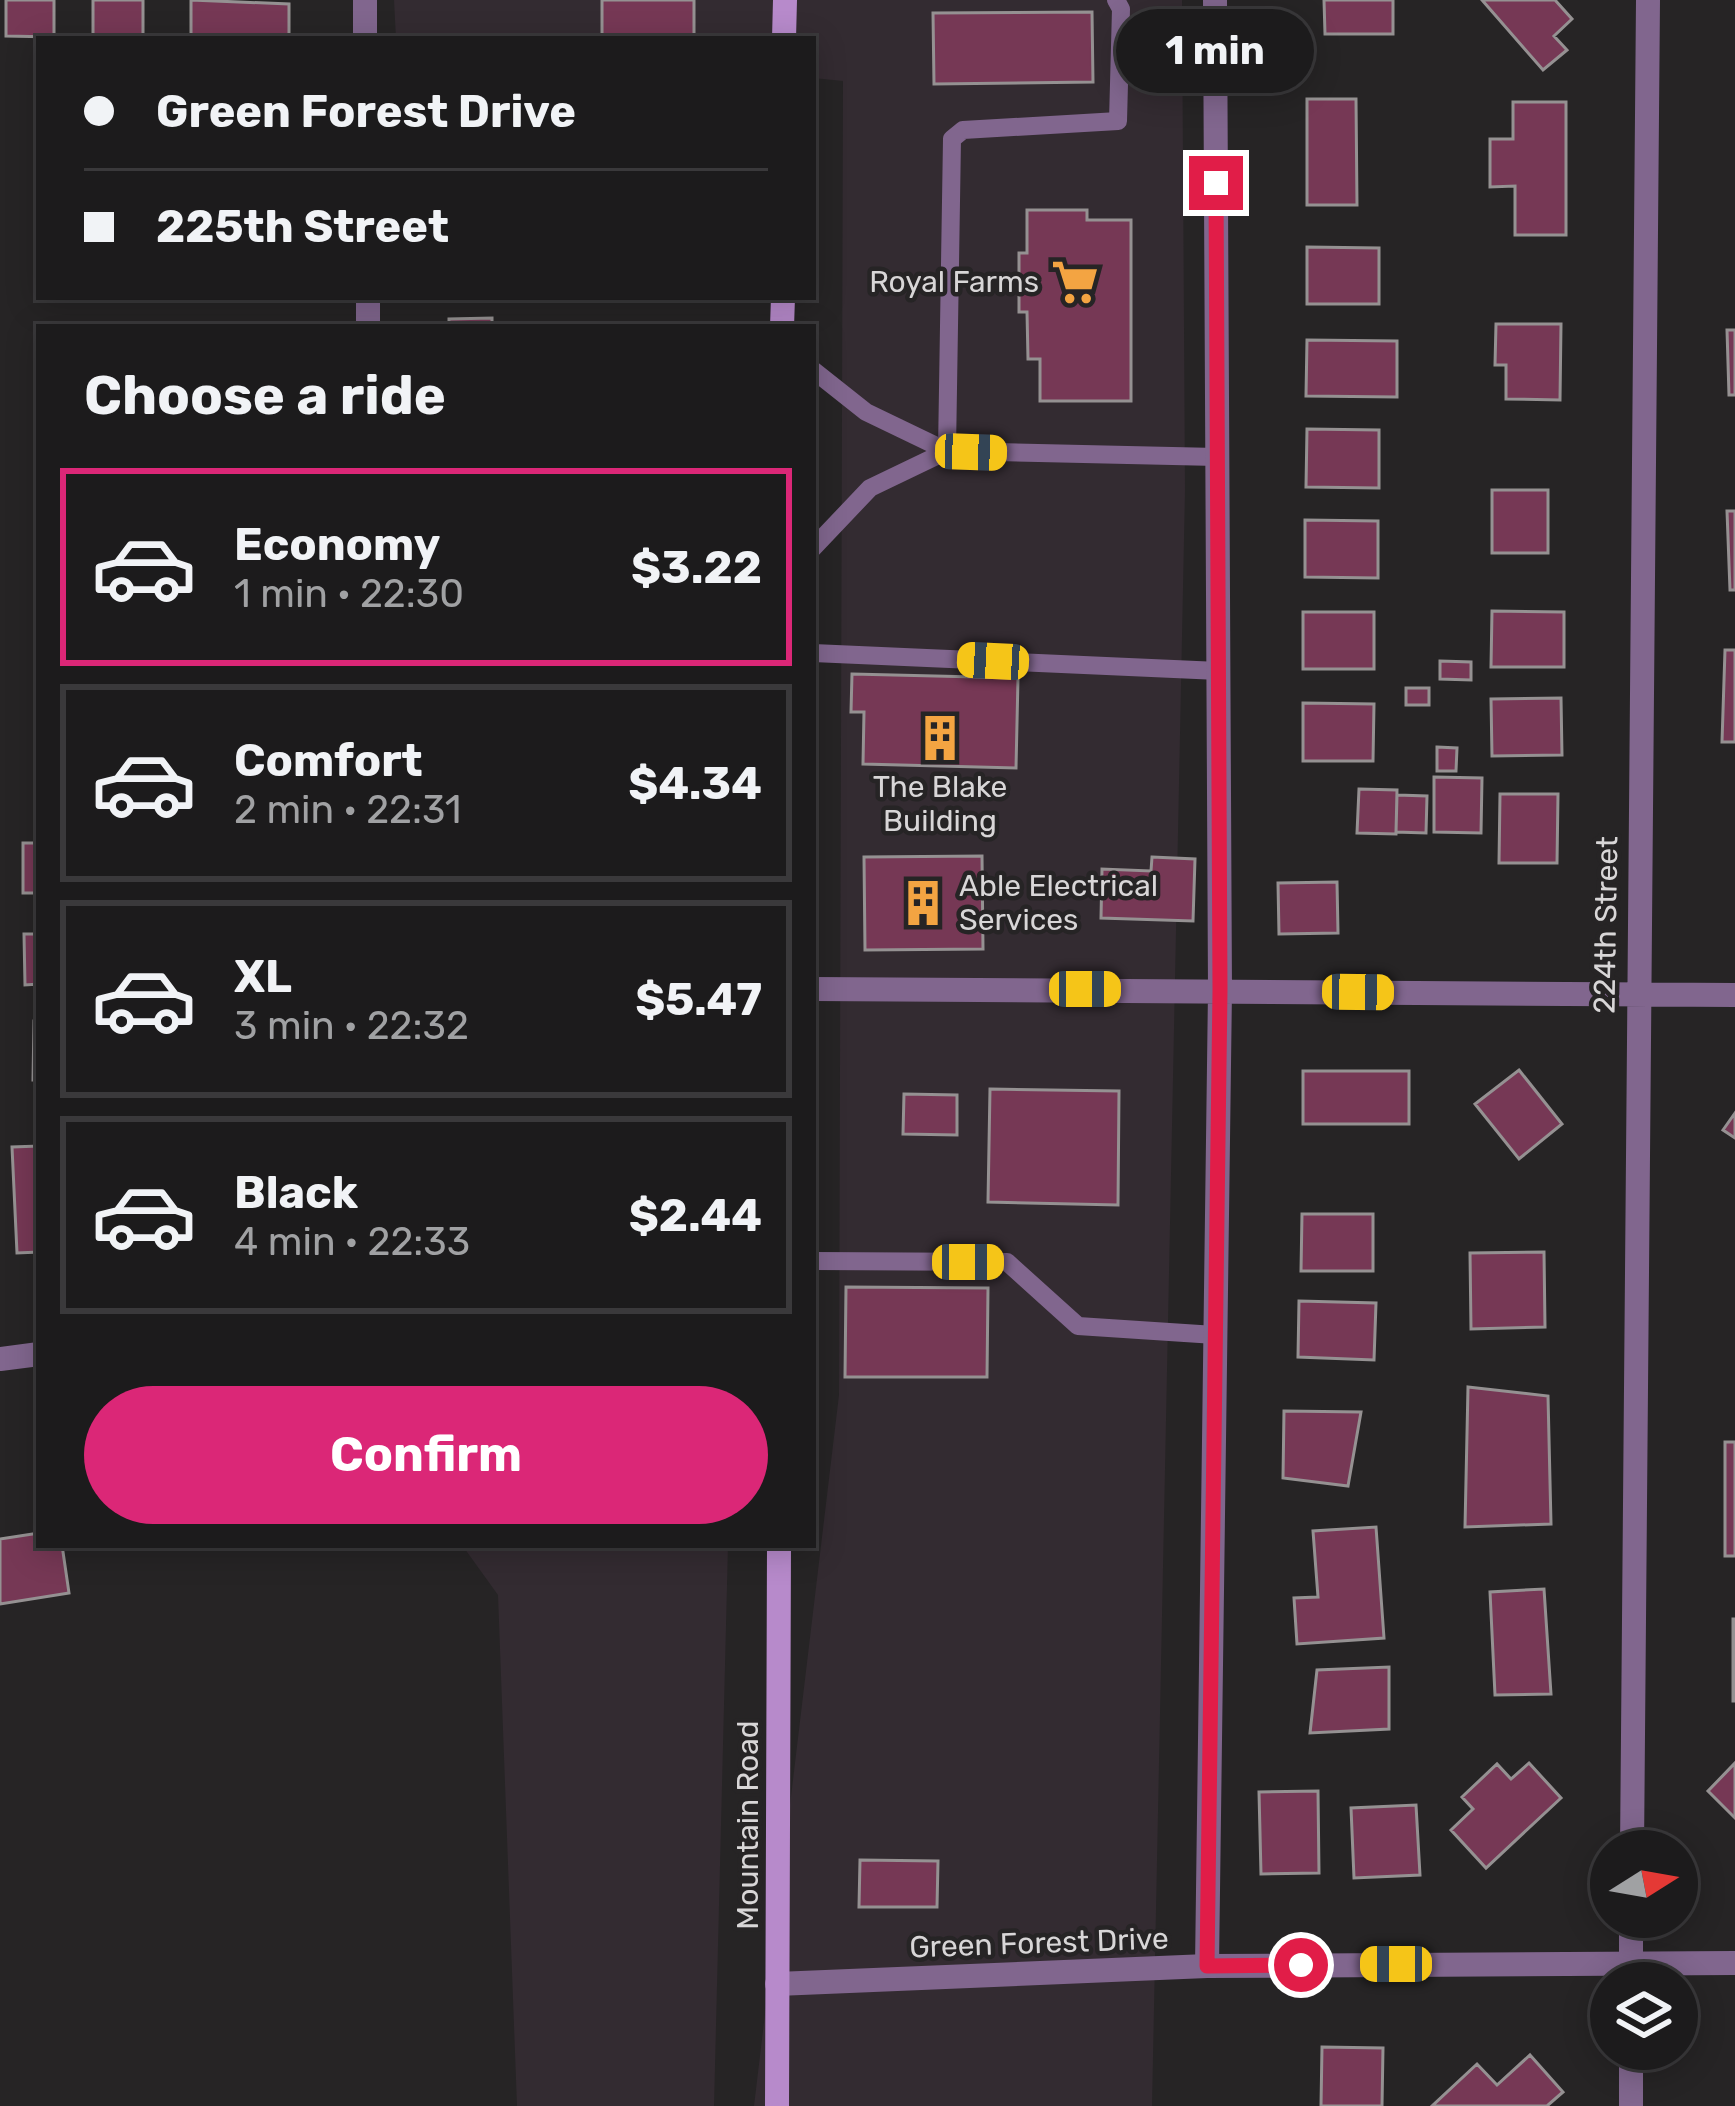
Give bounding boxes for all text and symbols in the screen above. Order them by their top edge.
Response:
callout: 1 min [1117,9,1315,93]
text: 1 min [1165,28,1265,74]
text: Green Forest Drive [156,85,576,138]
route end [1189,156,1243,210]
text: 225th Street [156,200,449,253]
supermarket icon: Royal Farms [1050,257,1100,307]
place label: Royal Farms [869,264,1039,300]
text: Choose a ride [84,364,446,428]
car [934,433,1008,471]
icon: car [90,513,198,621]
text: Economy [234,518,440,571]
text: $3.22 [631,541,762,594]
text: 1 min · 22:30 [234,571,464,617]
car [956,641,1030,681]
building icon: The Blake Building [915,713,965,763]
icon: car [90,729,198,837]
text: Comfort [234,734,423,787]
text: $4.34 [628,757,762,810]
place label: The Blake Building [873,769,1007,839]
text: 2 min · 22:31 [234,787,461,833]
street label: 224th Street [1586,836,1626,1014]
place label: Able Electrical Services [959,868,1158,938]
building icon: Able Electrical Services [898,878,948,928]
icon: car [90,945,198,1053]
text: XL [234,950,292,1003]
car [1049,971,1121,1007]
text: $5.47 [635,973,762,1026]
car [1322,973,1394,1011]
text: 3 min · 22:32 [234,1003,469,1049]
icon: car [90,1161,198,1269]
text: Black [234,1166,358,1219]
text: $2.44 [629,1189,762,1242]
text: 4 min · 22:33 [234,1219,470,1265]
car [932,1244,1004,1280]
button: Confirm [84,1386,768,1524]
street label: Mountain Road [730,1720,766,1930]
north arrow [1590,1830,1698,1938]
map controls [1590,1830,1698,2070]
street label: Green Forest Drive [909,1920,1169,1966]
route start [1274,1938,1328,1992]
car [1360,1946,1432,1982]
button: layers [1590,1962,1698,2070]

